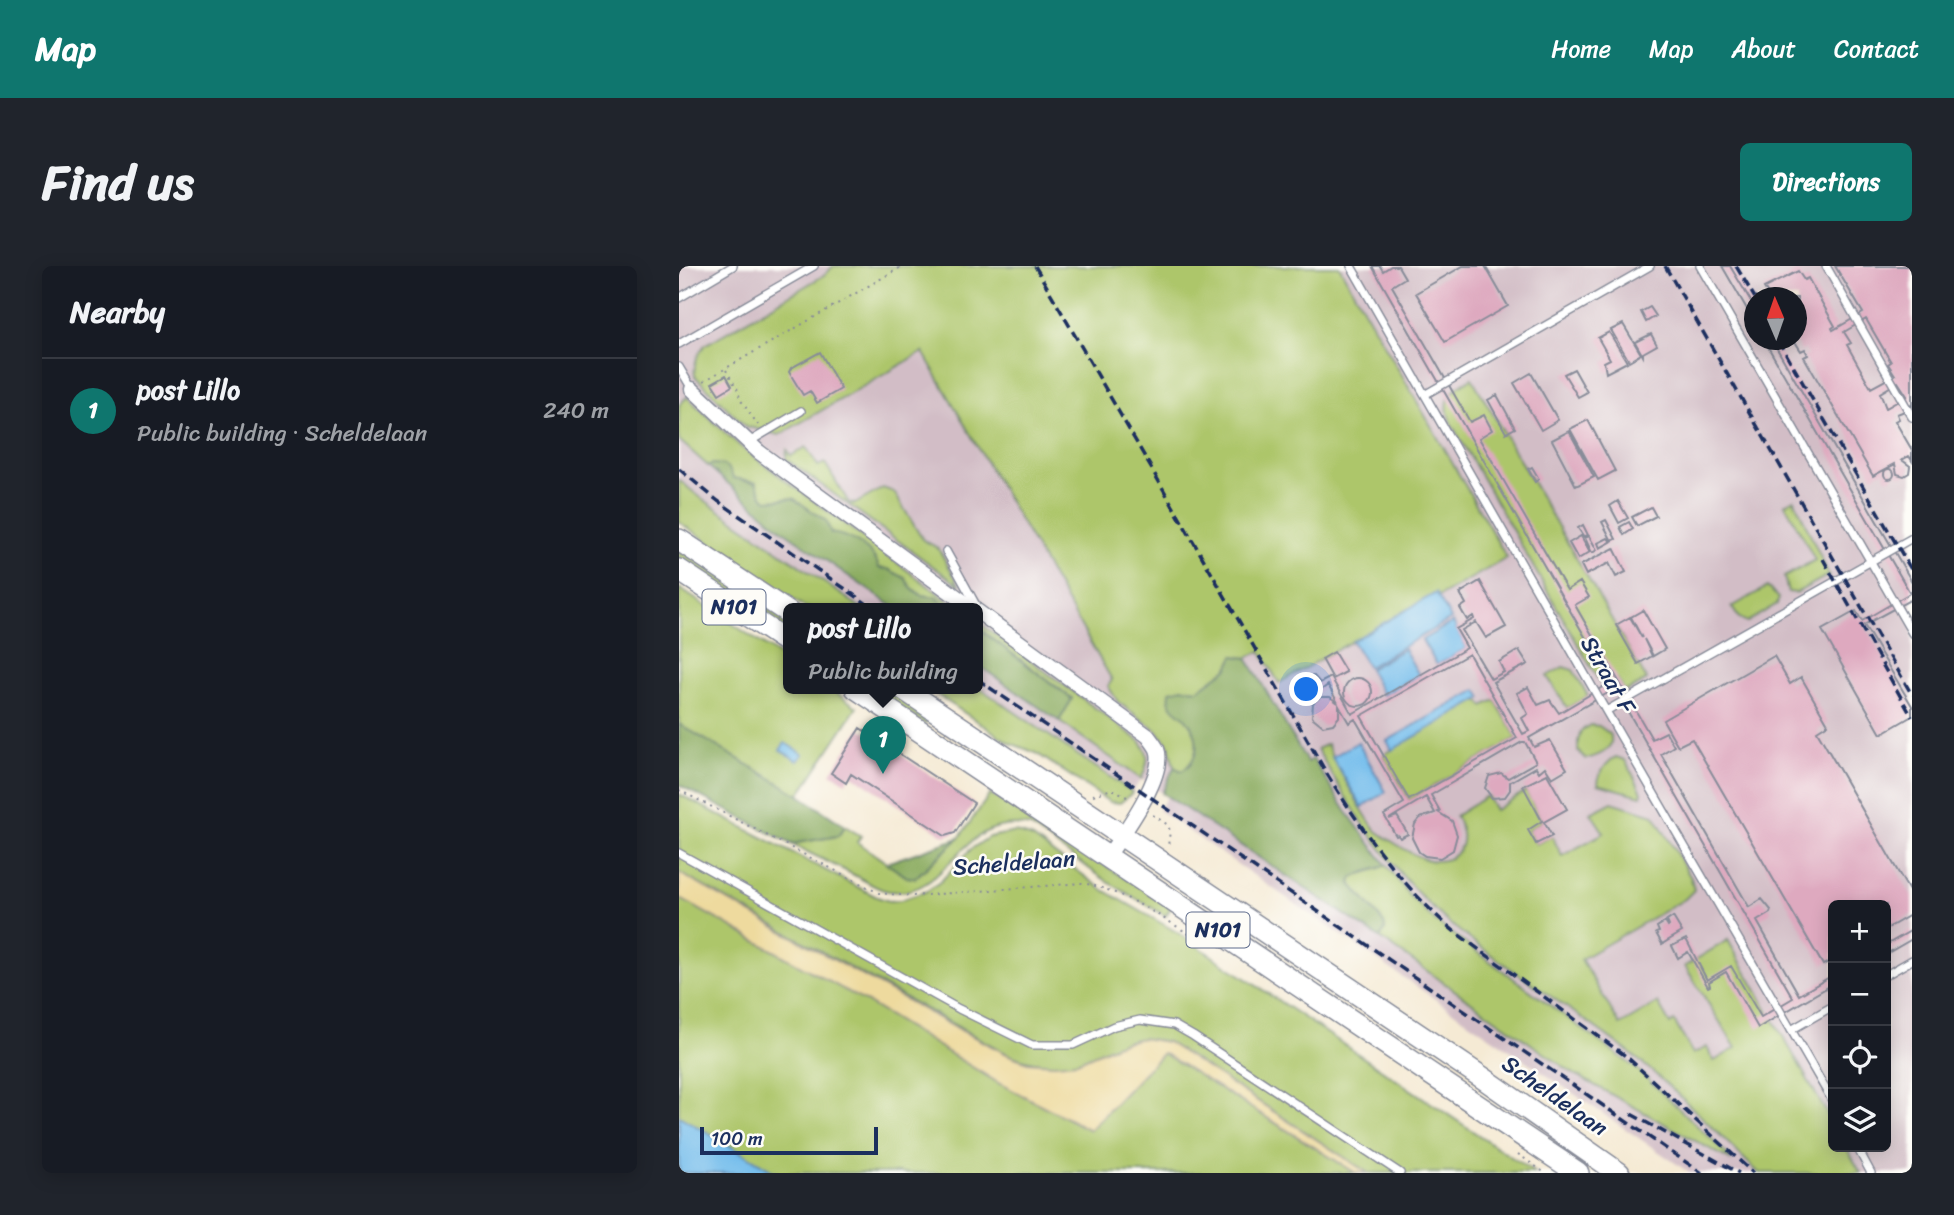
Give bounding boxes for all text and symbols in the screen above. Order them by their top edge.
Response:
text: Map [35,20,96,78]
text: Home [1551,28,1611,70]
text: Map [1649,28,1693,70]
text: About [1731,28,1796,70]
text: Contact [1834,28,1919,70]
text: Find us [42,139,194,226]
button: Directions [1740,143,1912,221]
text: Nearby [70,285,165,339]
north arrow [1744,287,1807,350]
text: post Lillo [137,367,240,413]
text: 1 [88,390,98,431]
text: 240 m [543,390,609,431]
text: Public building · Scheldelaan [137,413,427,454]
road number: N101 [702,590,765,624]
popup [783,603,983,694]
text: post Lillo [808,605,911,651]
street label: Straat F [1569,628,1648,723]
text: Public building [808,651,958,692]
your location [1289,672,1323,706]
pin: 1 [860,716,906,774]
street label: Scheldelaan [952,838,1077,888]
map controls [1828,900,1891,1152]
button: + [1828,900,1891,963]
road number: N101 [1187,912,1249,948]
button: − [1828,963,1891,1026]
button: locate [1828,1026,1891,1089]
street label: Scheldelaan [1493,1044,1617,1148]
button: layers [1828,1089,1891,1152]
text: 100 m [711,1122,763,1155]
scale bar [700,1124,879,1156]

